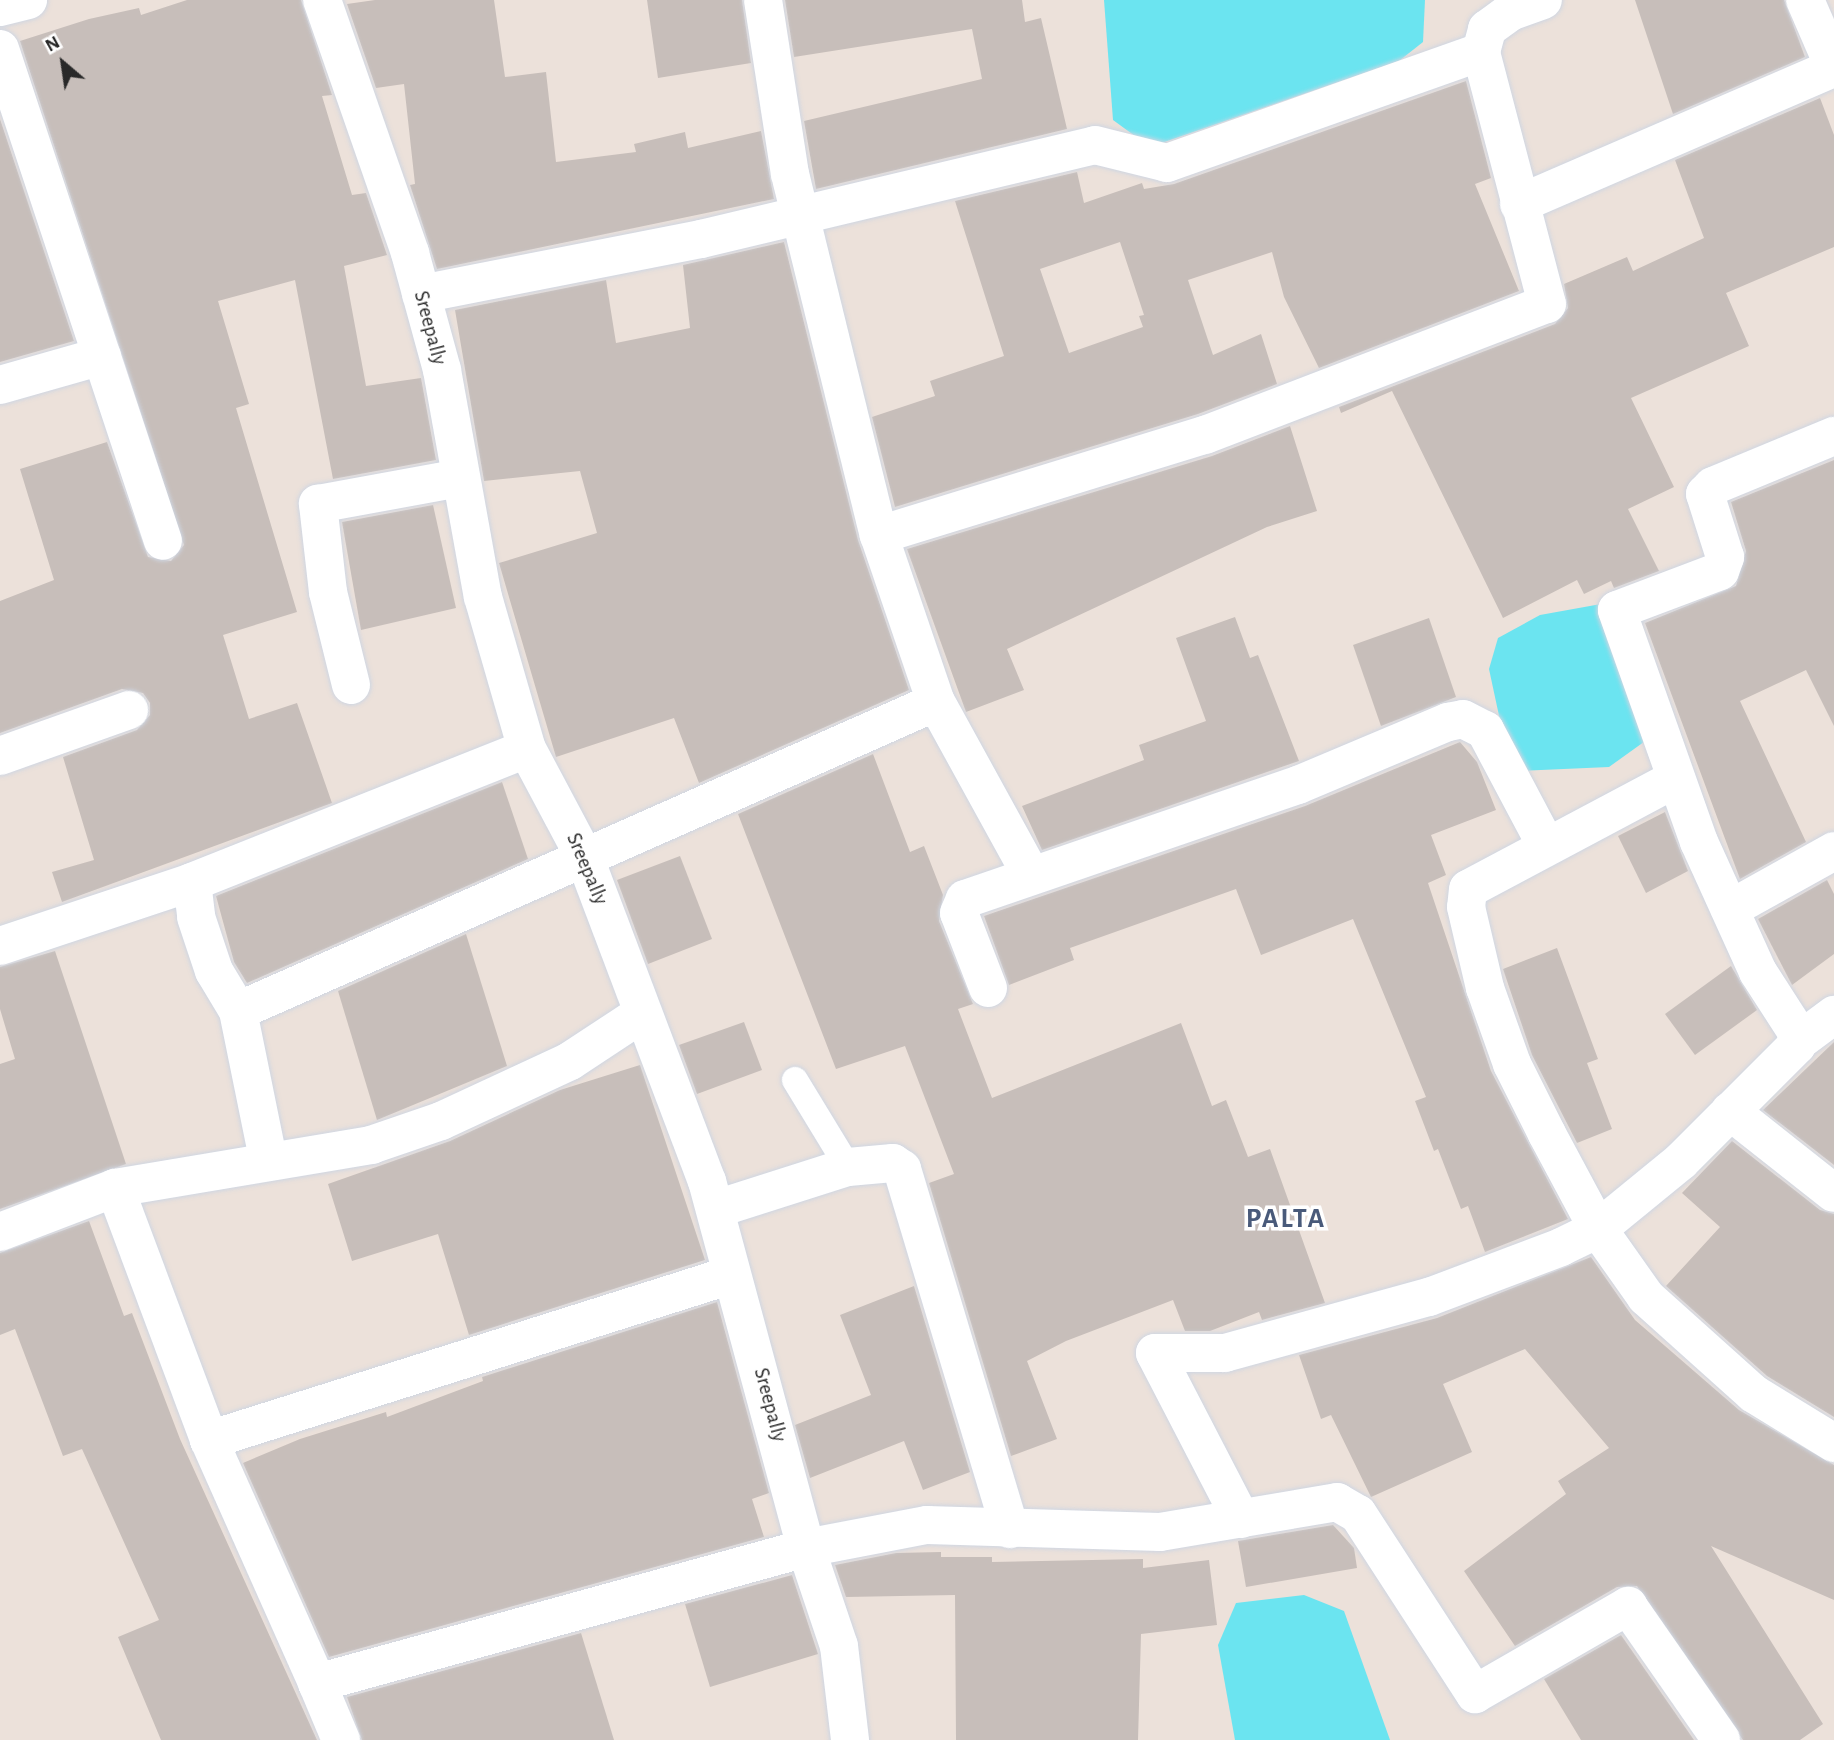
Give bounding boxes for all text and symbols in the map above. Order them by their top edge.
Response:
north arrow [28,28,98,98]
text: N [42,33,63,56]
street label: Sreepally [408,288,452,368]
street label: Sreepally [561,829,613,909]
district label: PALTA [1246,1202,1326,1236]
street label: Sreepally [748,1365,792,1445]

